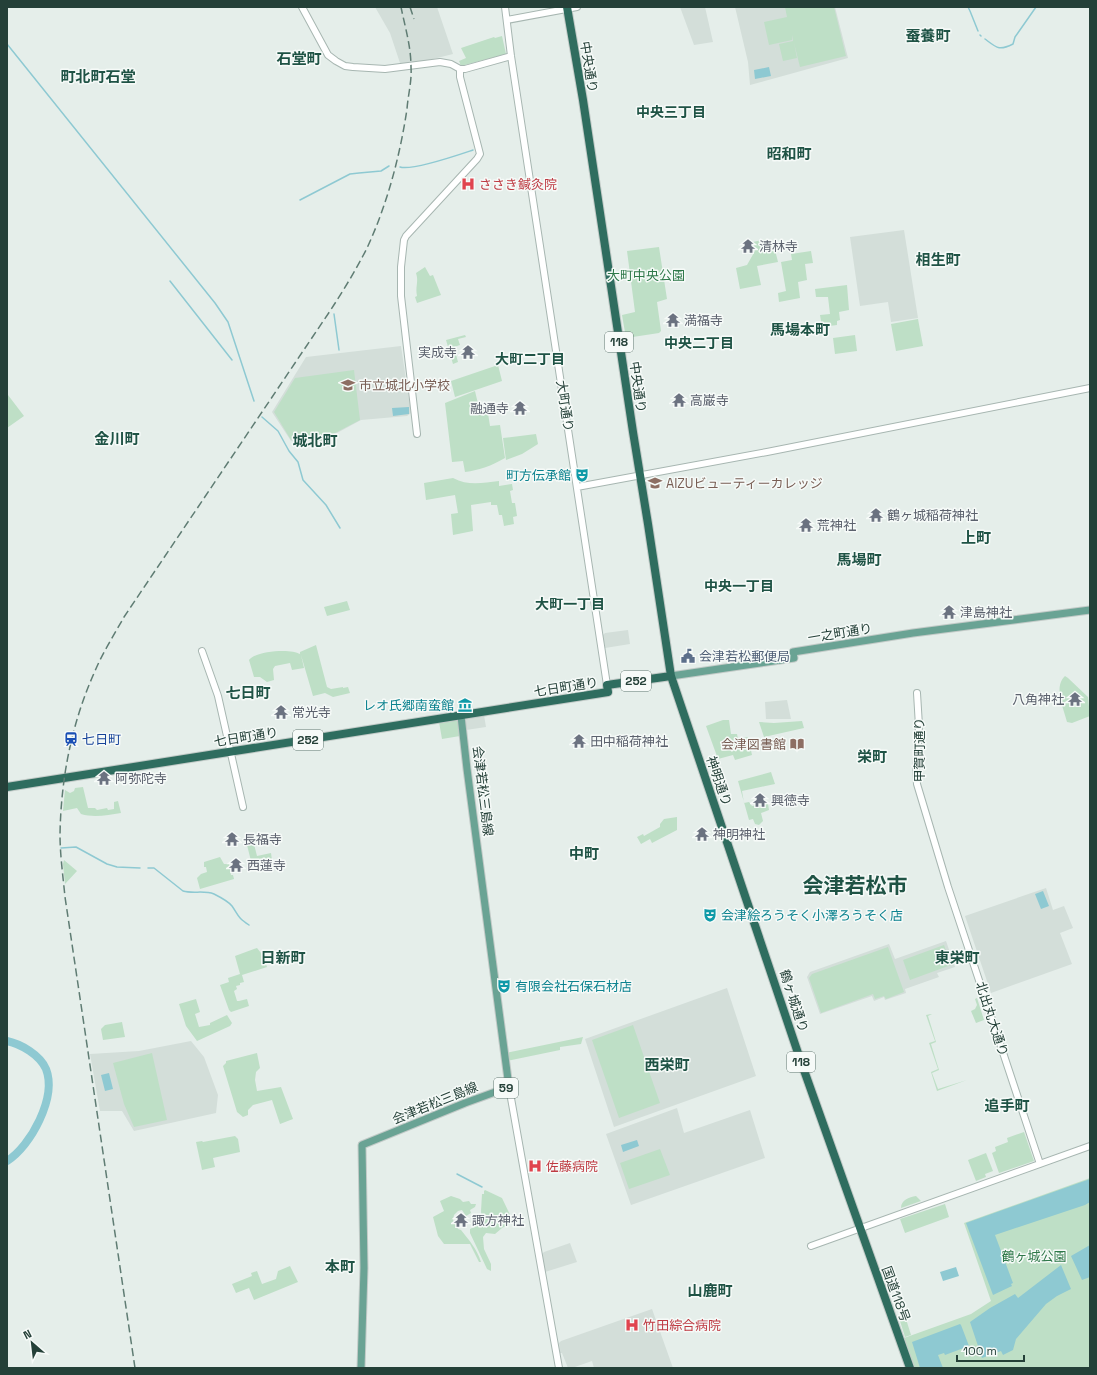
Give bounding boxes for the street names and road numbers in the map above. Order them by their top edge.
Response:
street label: 中央通り [577,40,601,94]
road number: 118 [605,332,633,352]
street label: 中央通り [626,360,650,414]
street label: 大町通り [553,379,577,433]
street label: 一之町通り [807,620,873,646]
road number: 252 [621,671,651,691]
street label: 七日町通り [533,674,599,700]
street label: 甲賀町通り [911,717,928,783]
street label: 七日町通り [213,724,279,750]
road number: 252 [293,730,323,750]
street label: 会津若松三島線 [469,745,497,837]
street label: 神明通り [702,754,736,808]
street label: 鶴ヶ城通り [776,967,812,1035]
street label: 北出丸大通り [972,979,1012,1059]
road number: 118 [787,1052,815,1072]
street label: 会津若松三島線 [390,1078,480,1128]
road number: 59 [494,1078,518,1098]
street label: 国道118号 [878,1264,914,1324]

